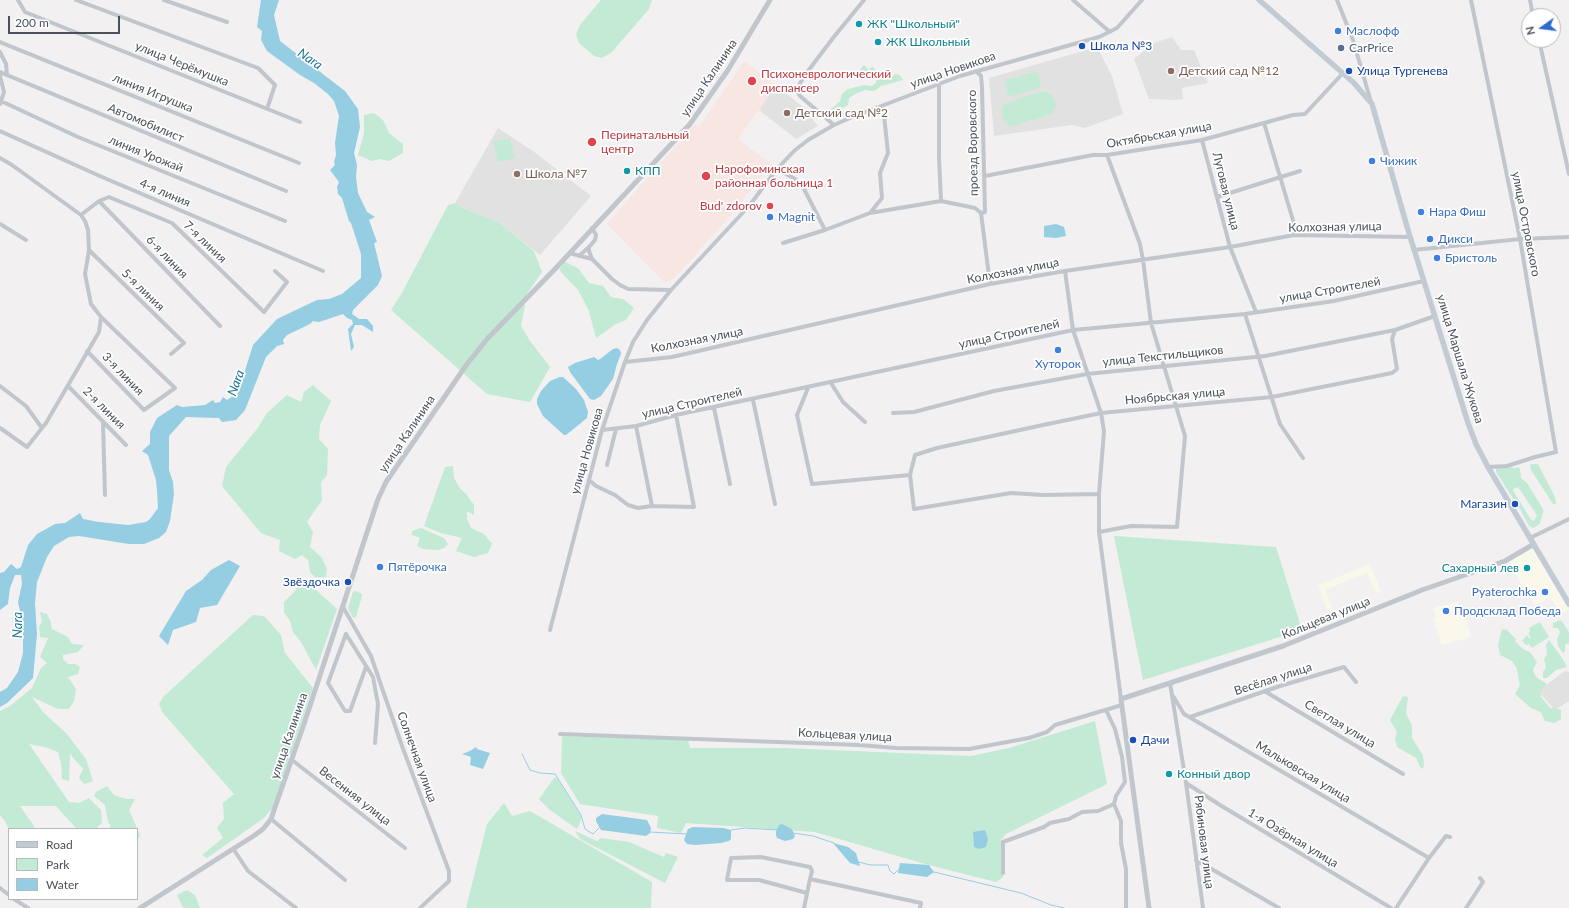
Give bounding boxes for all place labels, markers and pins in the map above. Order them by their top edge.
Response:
place label: ЖК "Школьный" [867,17,960,31]
marker: ЖК "Школьный" [854,19,864,29]
place label: Маслофф [1346,24,1399,38]
marker: Маслофф [1333,26,1343,36]
place label: ЖК Школьный [886,35,970,49]
marker: ЖК Школьный [873,37,883,47]
place label: Школа №3 [1090,39,1152,53]
marker: Школа №3 [1077,41,1087,51]
place label: CarPrice [1349,41,1394,55]
marker: CarPrice [1336,43,1346,53]
place label: Детский сад №12 [1179,64,1279,78]
place label: Улица Тургенева [1357,64,1448,78]
marker: Детский сад №12 [1166,66,1176,76]
marker: Улица Тургенева [1344,66,1354,76]
place label: Психоневрологический диспансер [761,67,891,95]
marker: Психоневрологический диспансер [746,75,758,87]
place label: Детский сад №2 [795,106,888,120]
marker: Детский сад №2 [782,108,792,118]
place label: Перинатальный центр [601,128,689,156]
marker: Перинатальный центр [586,136,598,148]
place label: Чижик [1380,154,1417,168]
marker: Чижик [1367,156,1377,166]
place label: Нарофоминская районная больница 1 [715,162,833,190]
place label: КПП [635,164,661,178]
marker: КПП [622,166,632,176]
place label: Школа №7 [525,167,587,181]
marker: Школа №7 [512,169,522,179]
marker: Нарофоминская районная больница 1 [700,170,712,182]
place label: Bud' zdorov [700,199,762,213]
marker: Bud' zdorov [765,201,775,211]
place label: Нара Фиш [1429,205,1486,219]
marker: Нара Фиш [1416,207,1426,217]
place label: Magnit [778,210,815,224]
marker: Magnit [765,212,775,222]
place label: Дикси [1438,232,1473,246]
marker: Дикси [1425,234,1435,244]
place label: Бристоль [1445,251,1497,265]
marker: Бристоль [1432,253,1442,263]
marker: Хуторок [1053,345,1063,355]
place label: Хуторок [1035,357,1081,371]
place label: Магазин [1460,497,1507,511]
marker: Магазин [1510,499,1520,509]
place label: Пятёрочка [388,560,447,574]
place label: Сахарный лев [1442,561,1519,575]
marker: Пятёрочка [375,562,385,572]
marker: Сахарный лев [1522,563,1532,573]
place label: Звёздочка [283,575,340,589]
marker: Звёздочка [343,577,353,587]
place label: Pyaterochka [1472,585,1537,599]
marker: Pyaterochka [1540,587,1550,597]
place label: Продсклад Победа [1454,604,1561,618]
marker: Продсклад Победа [1441,606,1451,616]
place label: Дачи [1141,733,1169,747]
marker: Дачи [1128,735,1138,745]
place label: Конный двор [1177,767,1250,781]
marker: Конный двор [1164,769,1174,779]

